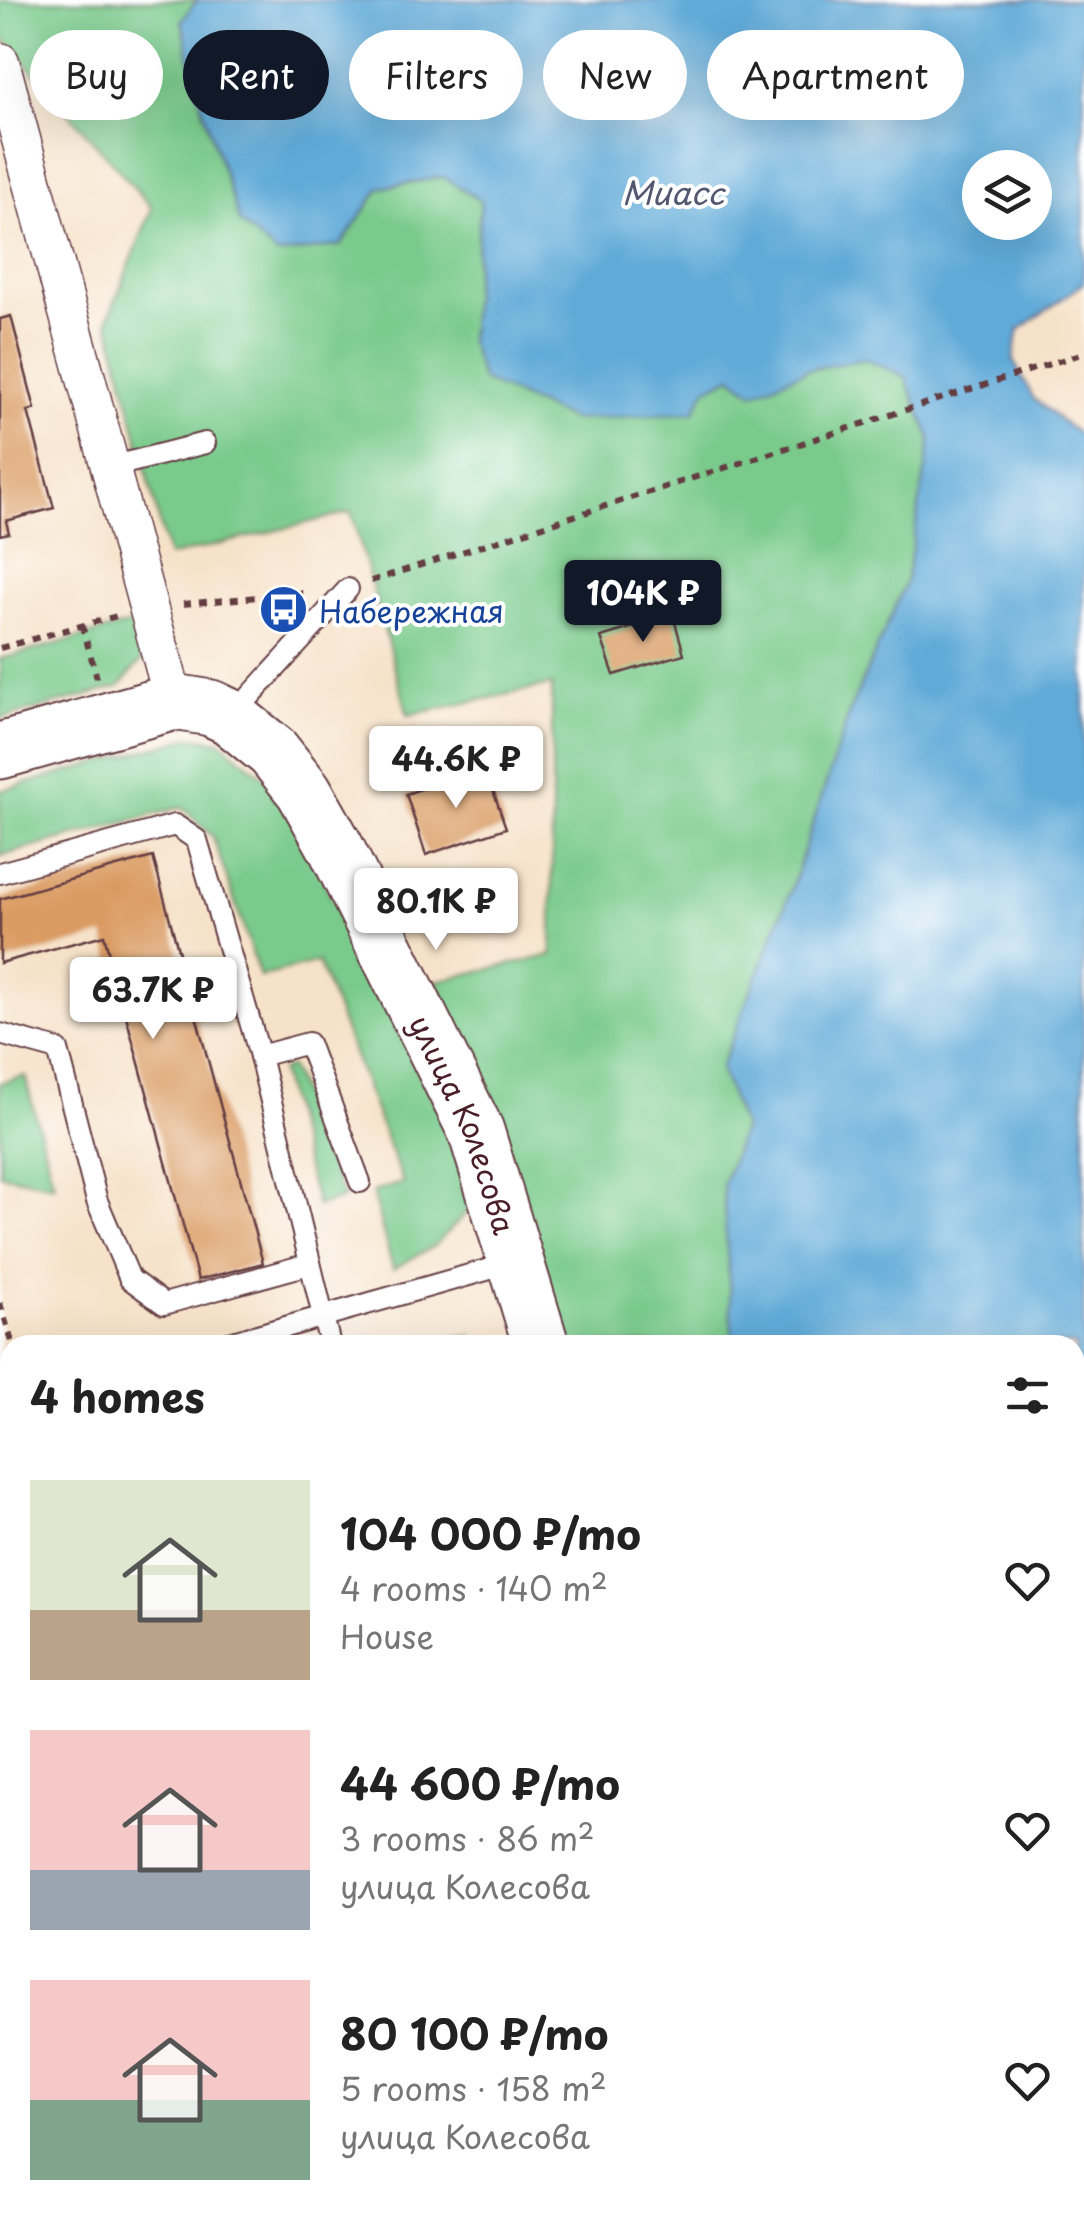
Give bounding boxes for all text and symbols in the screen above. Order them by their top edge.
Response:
chip: Buy [30,30,163,120]
chip: Rent [183,30,329,120]
chip: Filters [349,30,523,120]
chip: New [543,30,687,120]
chip: Apartment [707,30,964,120]
map controls [962,150,1052,240]
button: layers [962,150,1052,240]
water label: Миасс [622,168,727,216]
pin: 104K ₽ [562,560,724,645]
text: 104K ₽ [586,568,700,616]
bus stop icon: Набережная [258,584,310,636]
place label: Набережная [319,588,504,633]
pin: 44.6K ₽ [364,726,548,811]
text: 44.6K ₽ [391,734,521,782]
pin: 80.1K ₽ [344,868,528,953]
text: 80.1K ₽ [376,876,496,924]
pin: 63.7K ₽ [61,957,245,1042]
text: 63.7K ₽ [92,965,214,1013]
street label: улица Колесова [399,1006,529,1240]
text: 4 homes [30,1364,205,1427]
icon: filters [1000,1368,1055,1423]
text: 104 000 ₽/mo [340,1501,641,1564]
icon: home [110,1520,230,1640]
icon: heart [1000,1553,1055,1608]
text: 4 rooms · 140 m² [340,1564,608,1612]
text: House [340,1612,434,1660]
text: 44 600 ₽/mo [340,1751,620,1814]
icon: home [110,1770,230,1890]
icon: heart [1000,1803,1055,1858]
text: 3 rooms · 86 m² [340,1814,595,1862]
text: улица Колесова [340,1862,590,1910]
text: 80 100 ₽/mo [340,2001,608,2064]
icon: home [110,2020,230,2140]
icon: heart [1000,2053,1055,2108]
text: 5 rooms · 158 m² [340,2064,607,2112]
text: улица Колесова [340,2112,590,2160]

